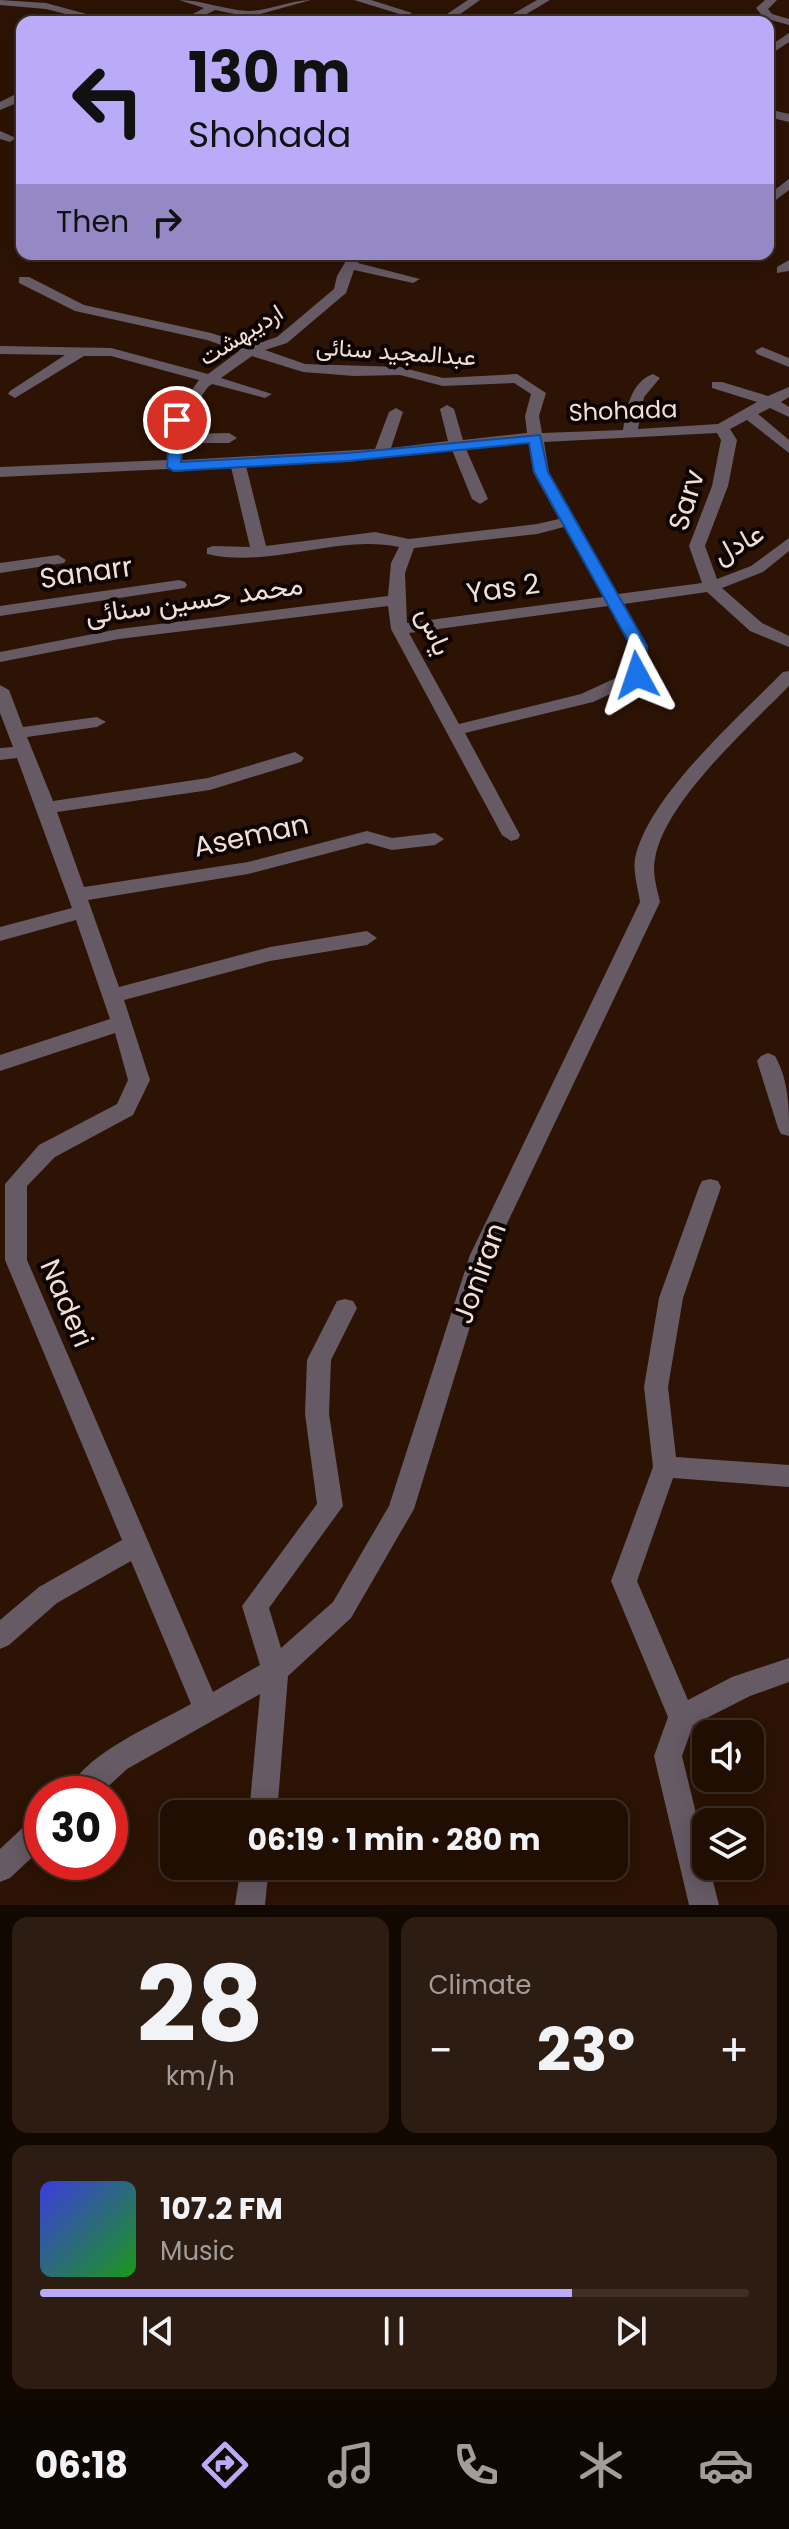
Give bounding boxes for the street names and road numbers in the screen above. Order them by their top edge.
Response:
street label: اردیبهشت [192,296,289,373]
street label: عبدالمجید سنائی [315,329,477,374]
street label: Shohada [568,392,678,429]
street label: Sarv [659,465,714,535]
street label: عادل [706,513,771,573]
street label: Sanarr [37,547,135,598]
street label: Yas 2 [464,564,542,613]
street label: محمد حسین سنائی [83,565,305,634]
street label: یاس [407,601,462,661]
street label: Aseman [190,804,312,867]
street label: Joniran [443,1217,516,1329]
street label: Naderi [31,1253,103,1353]

